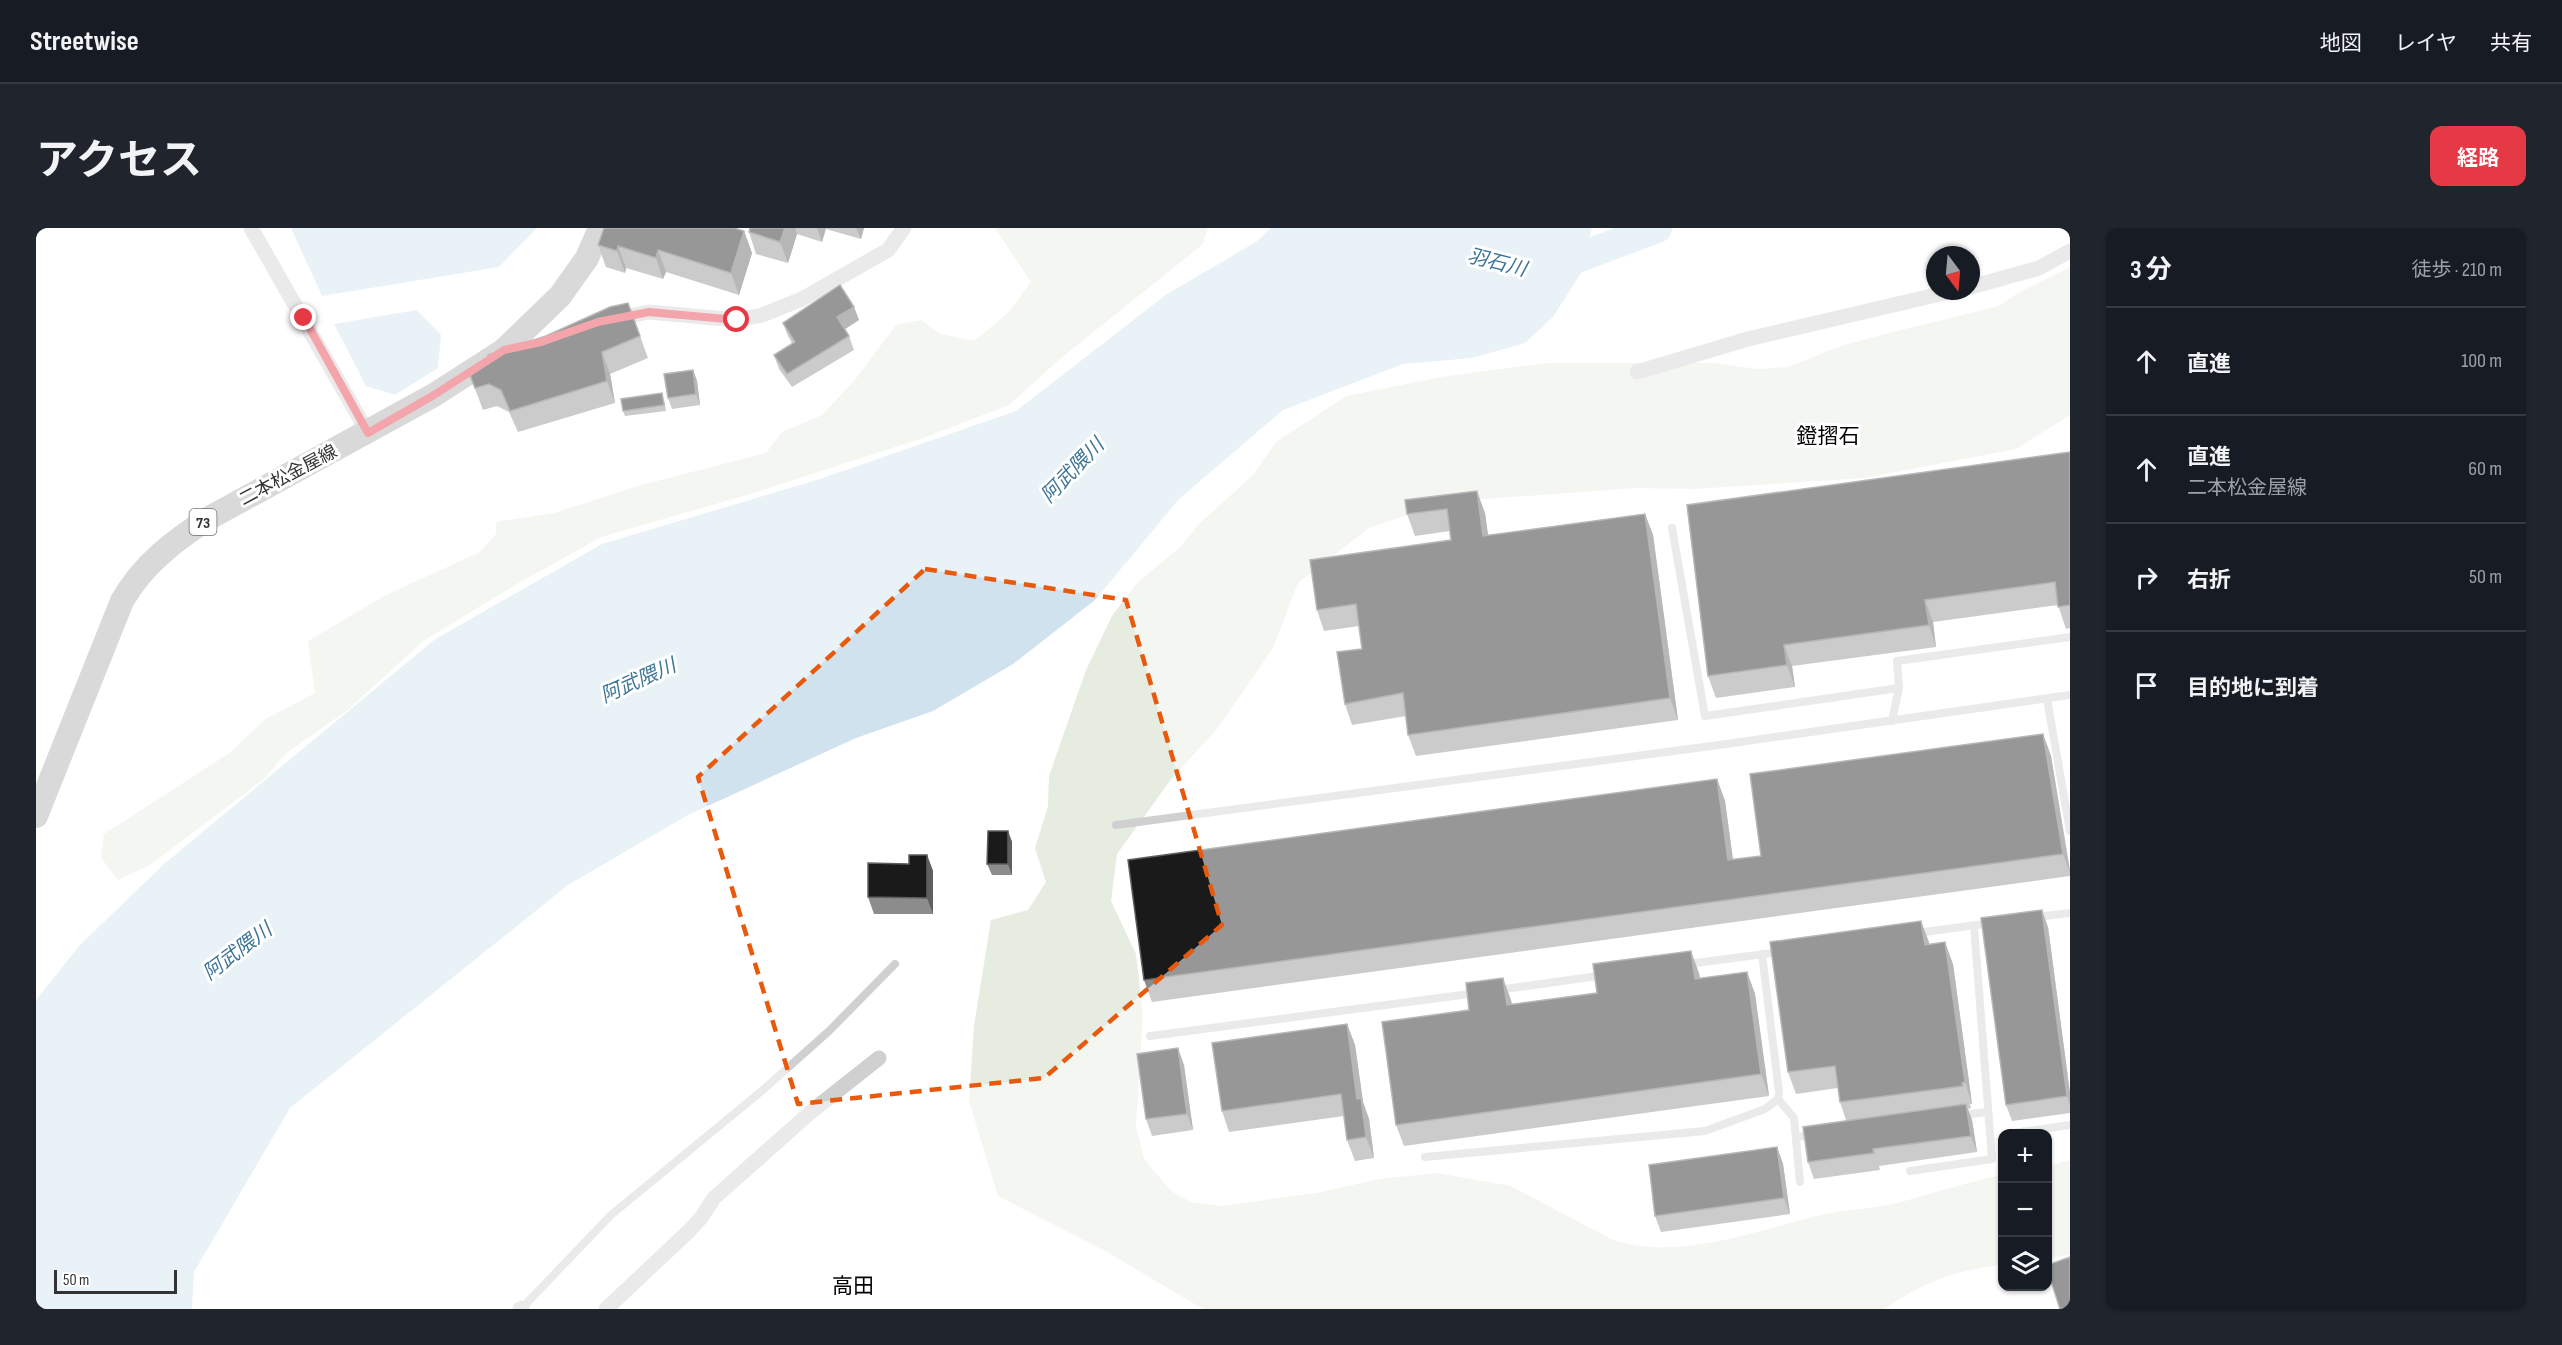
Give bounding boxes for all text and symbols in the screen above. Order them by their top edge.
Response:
text: Streetwise [30,25,139,58]
text: 地図 [2320,31,2362,56]
text: レイヤ [2395,31,2457,56]
text: 共有 [2490,31,2532,56]
button: 経路 [2430,126,2526,186]
text: アクセス [36,136,202,187]
water label: 羽石川 [1465,244,1531,282]
north arrow [1926,246,1980,300]
text: 3 分 [2130,255,2172,286]
text: 徒歩 · 210 m [2411,258,2502,282]
route end [290,304,316,330]
route start [723,306,749,332]
icon: ahead [2130,345,2163,378]
text: 100 m [2461,349,2502,373]
text: 直進 [2187,351,2231,378]
district label: 鐙摺石 [1797,424,1860,449]
water label: 阿武隈川 [1036,432,1111,508]
street label: 二本松金屋線 [236,441,341,510]
text: 直進 [2187,444,2231,471]
icon: ahead [2130,453,2163,486]
text: 60 m [2468,457,2502,481]
text: 二本松金屋線 [2187,476,2307,500]
road number: 73 [190,509,216,535]
icon: right [2130,561,2163,594]
text: 50 m [2469,565,2502,589]
text: 右折 [2187,567,2231,594]
water label: 阿武隈川 [597,653,682,708]
icon: arrive [2130,669,2163,702]
text: 目的地に到着 [2187,675,2319,702]
water label: 阿武隈川 [198,917,278,985]
map controls [1998,1129,2052,1291]
button: + [1998,1129,2052,1183]
button: − [1998,1183,2052,1237]
button: layers [1998,1237,2052,1291]
scale bar [54,1267,177,1294]
text: 50 m [63,1271,89,1290]
district label: 高田 [832,1274,874,1299]

